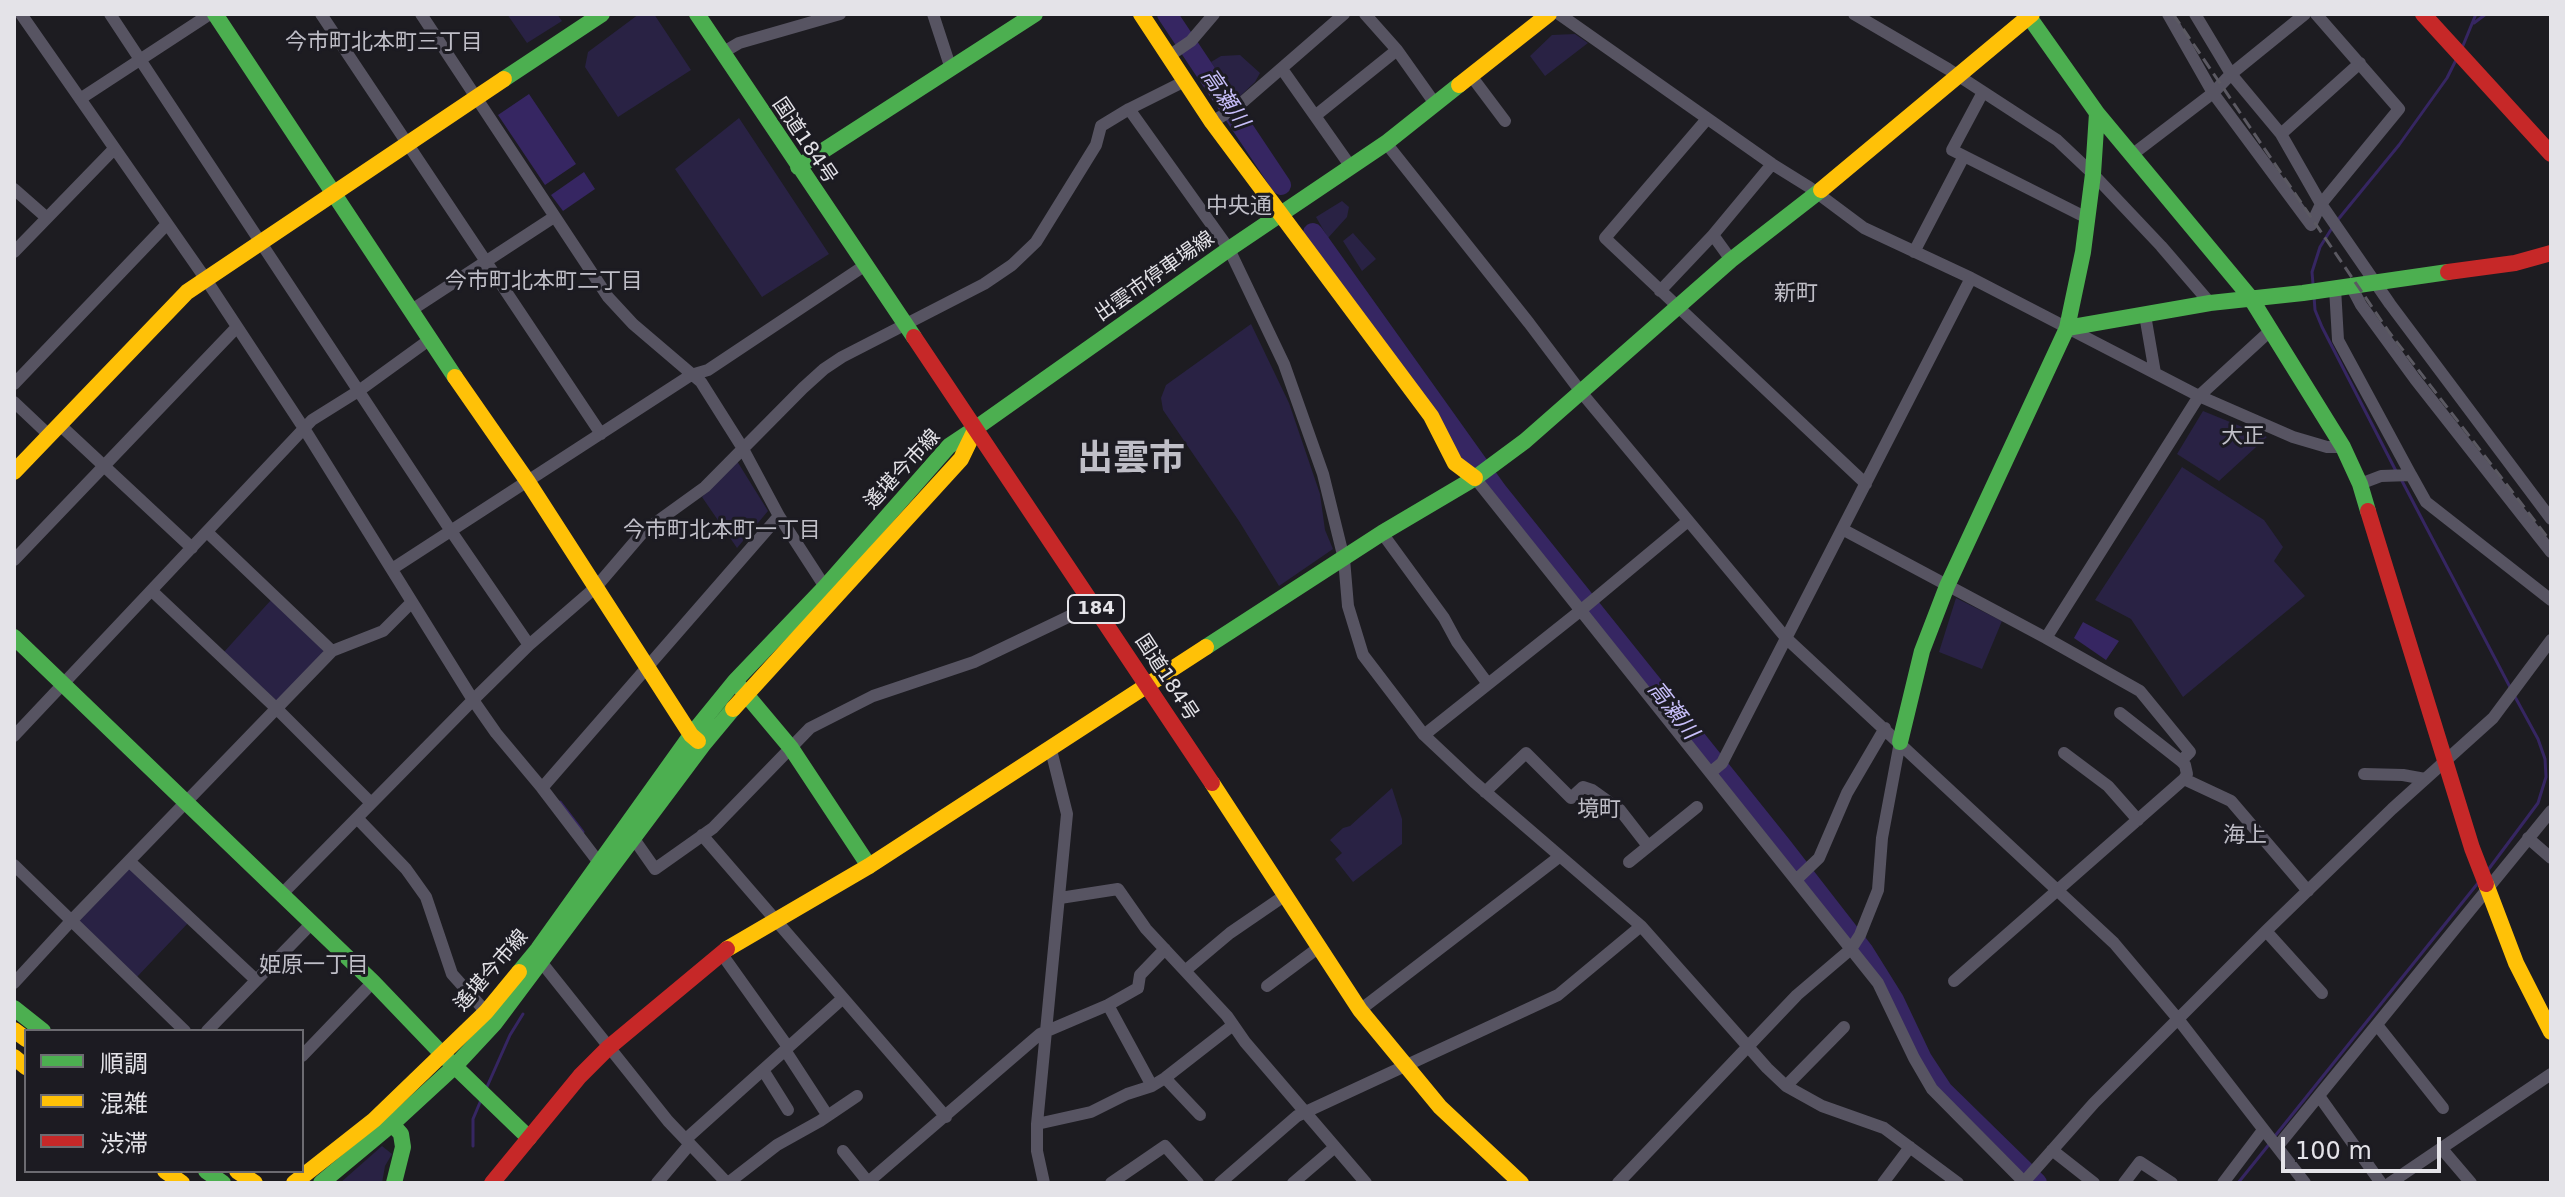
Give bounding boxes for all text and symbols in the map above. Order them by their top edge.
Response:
district label: 今市町北本町三丁目 [285,30,483,56]
water label: 高瀬川 [1195,64,1253,134]
street label: 国道184号 [767,94,841,188]
district label: 中央通 [1206,194,1272,220]
street label: 出雲市停車場線 [1091,227,1219,327]
district label: 今市町北本町二丁目 [445,269,643,295]
district label: 新町 [1774,281,1818,307]
district label: 大正 [2221,424,2265,450]
street label: 遙堪今市線 [860,425,946,515]
district label: 出雲市 [1077,439,1185,483]
district label: 今市町北本町一丁目 [623,518,821,544]
road number: 184 [1068,595,1124,623]
street label: 国道184号 [1129,630,1203,726]
water label: 高瀬川 [1641,677,1703,745]
district label: 境町 [1577,797,1621,823]
district label: 海上 [2223,823,2267,849]
street label: 遙堪今市線 [450,925,534,1017]
district label: 姫原一丁目 [259,953,369,979]
legend [24,1029,304,1173]
text: 順調 [100,1050,148,1078]
text: 混雑 [100,1090,148,1118]
scale bar [2285,1121,2445,1171]
text: 渋滞 [100,1130,148,1158]
text: 100 m [2295,1137,2372,1165]

